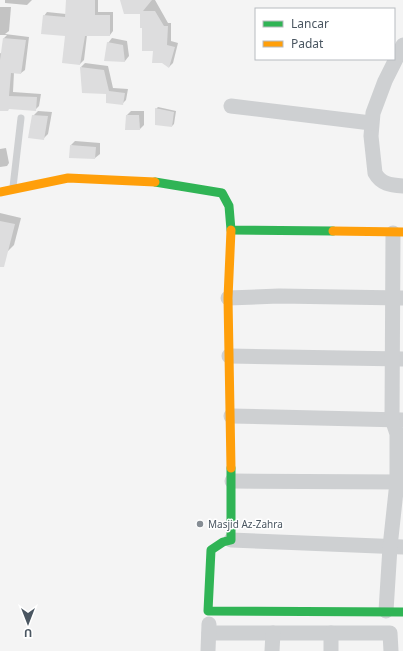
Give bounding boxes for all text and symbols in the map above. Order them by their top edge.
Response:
legend [255,8,395,60]
text: Lancar [291,15,329,32]
text: Padat [291,35,324,52]
place label: Masjid Az-Zahra [208,517,283,531]
marker: Masjid Az-Zahra [195,519,205,529]
north arrow [8,603,48,643]
text: U [24,626,32,641]

